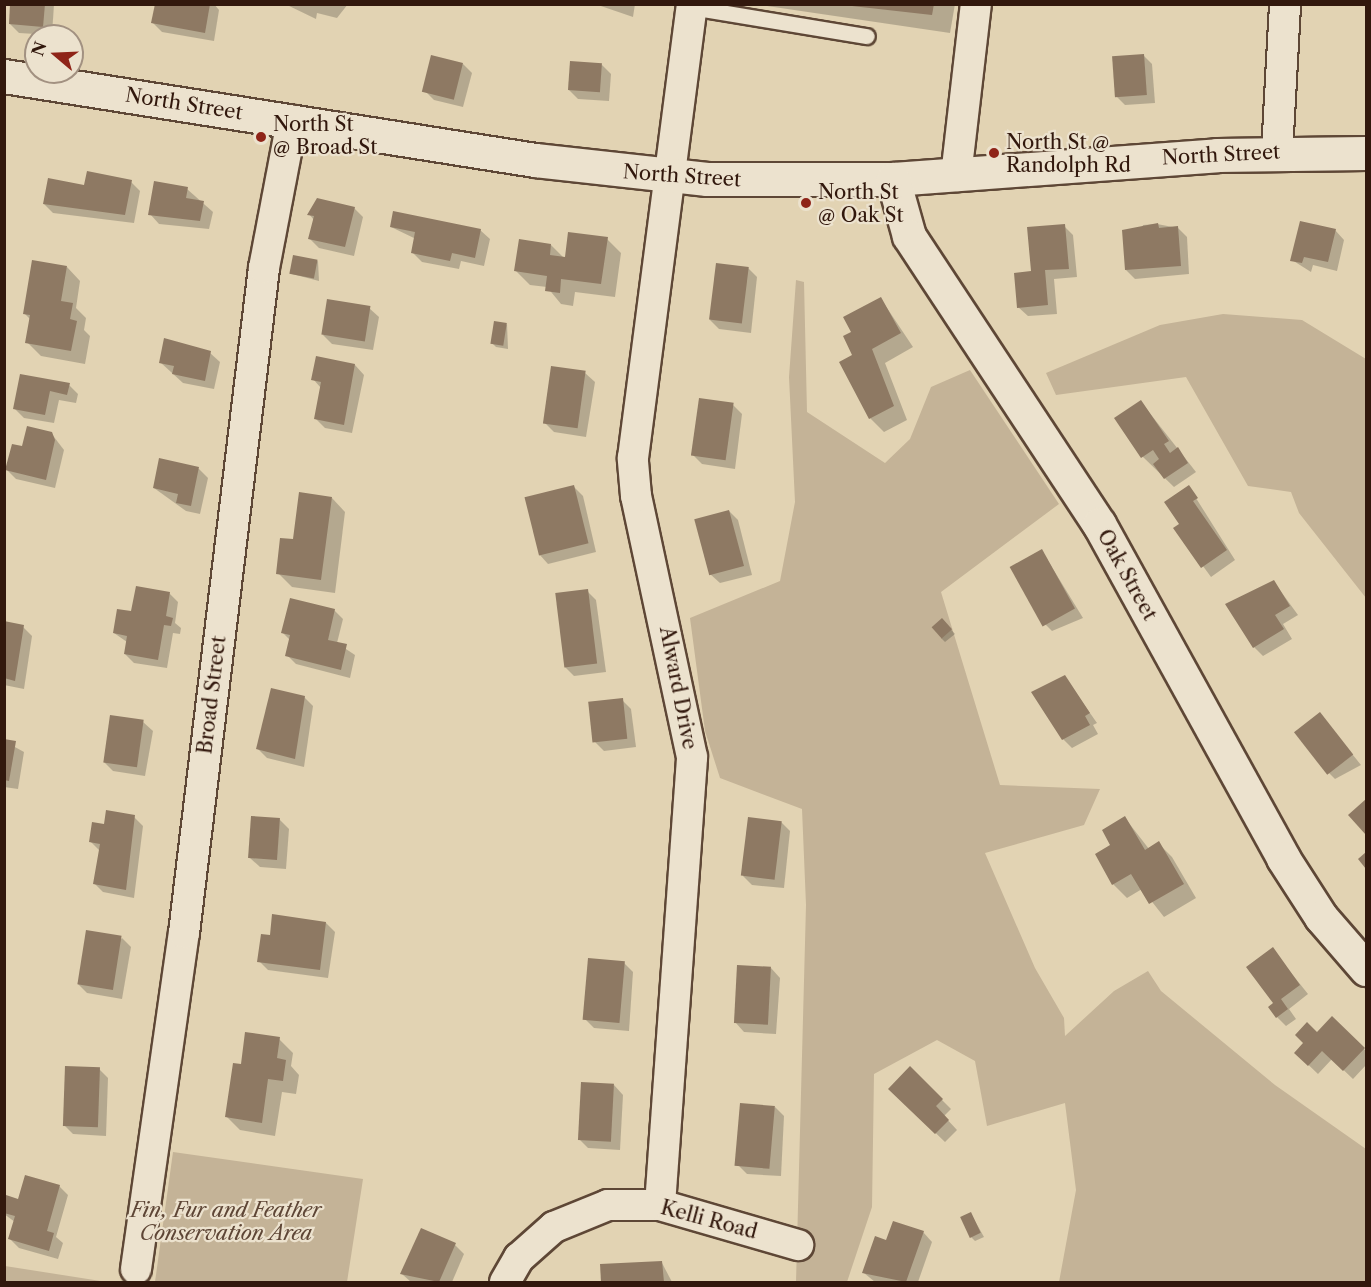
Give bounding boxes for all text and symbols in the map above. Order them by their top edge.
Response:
north arrow [24,24,84,84]
text: N [27,39,51,59]
street label: North Street [124,83,244,125]
place label: North St @ Broad St [273,113,377,160]
marker: North St @ Broad St [254,130,268,144]
place label: North St @ Randolph Rd [1006,130,1131,177]
street label: North Street [1161,140,1281,170]
marker: North St @ Randolph Rd [987,146,1001,160]
street label: North Street [622,160,742,192]
place label: North St @ Oak St [818,180,904,227]
marker: North St @ Oak St [799,196,813,210]
street label: Oak Street [1092,525,1162,625]
street label: Alward Drive [654,624,702,752]
street label: Broad Street [193,634,231,756]
street label: Kelli Road [658,1196,760,1244]
park label: Fin, Fur and Feather Conservation Area [130,1198,322,1245]

